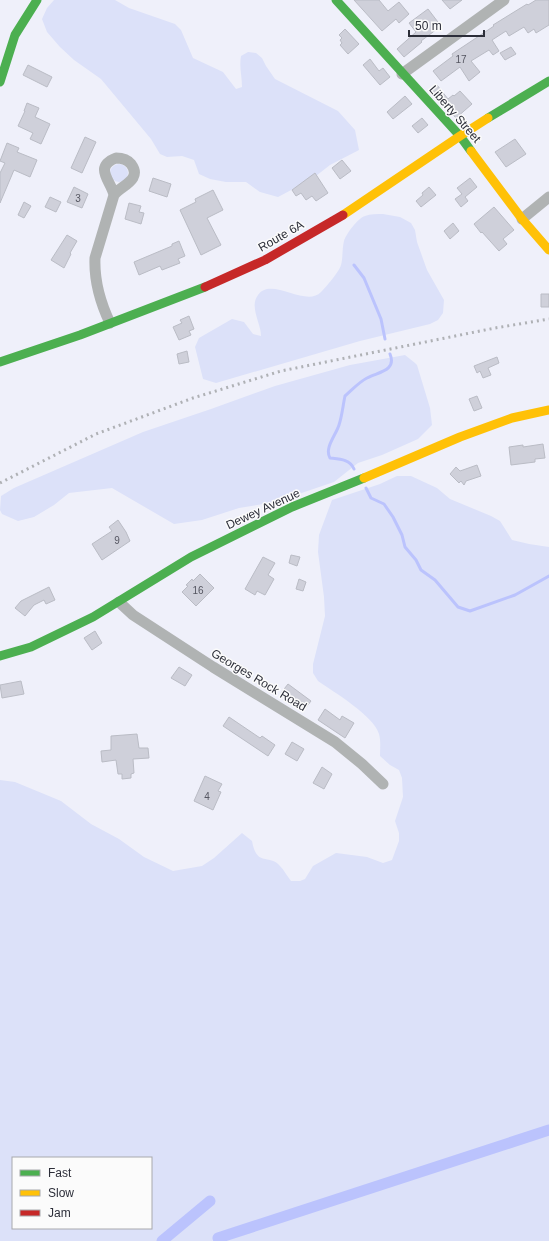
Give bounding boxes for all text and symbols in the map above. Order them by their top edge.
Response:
scale bar [409,12,484,38]
text: 50 m [415,19,442,33]
house number: 17 [455,54,467,65]
street label: Liberty Street [426,82,484,146]
house number: 3 [75,193,81,204]
street label: Route 6A [256,217,306,255]
street label: Dewey Avenue [224,486,302,532]
house number: 9 [114,535,120,546]
house number: 16 [192,585,204,596]
street label: Georges Rock Road [209,646,309,714]
house number: 4 [204,791,210,802]
legend [12,1157,152,1229]
text: Fast [48,1166,72,1180]
text: Slow [48,1186,74,1200]
text: Jam [48,1206,71,1220]

